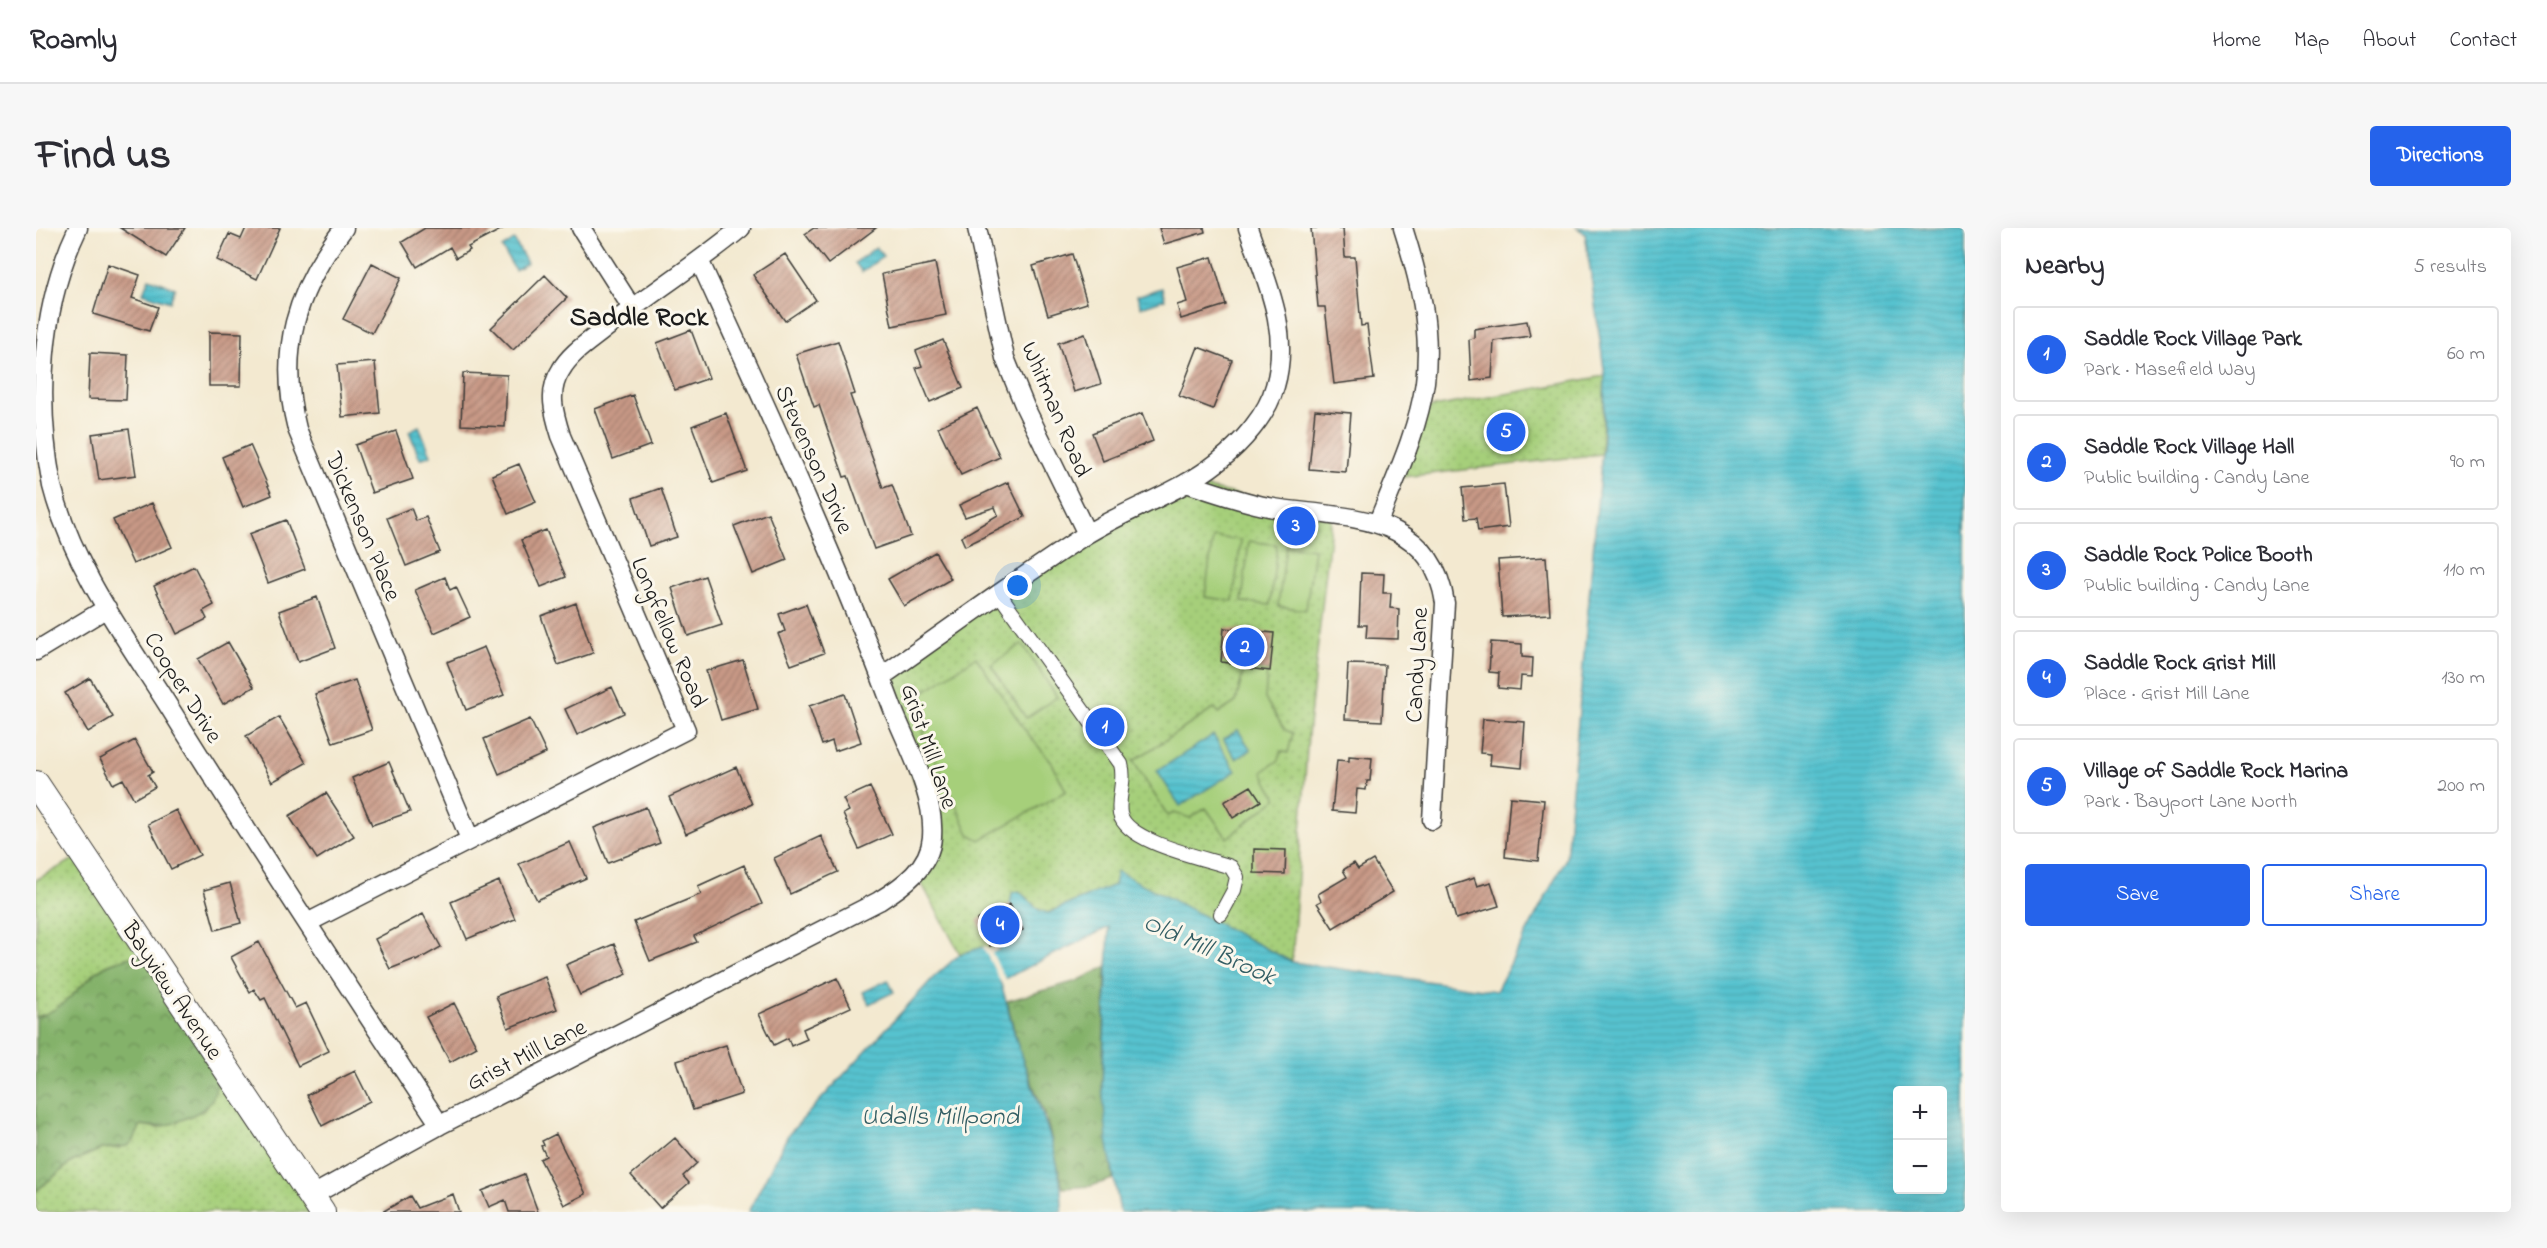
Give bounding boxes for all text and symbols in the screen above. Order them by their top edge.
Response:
text: Roamly [30,21,117,62]
text: Home [2212,26,2261,56]
text: Map [2294,26,2329,56]
text: About [2362,26,2416,56]
text: Contact [2449,26,2517,56]
text: Find us [36,126,171,187]
button: Directions [2370,126,2511,186]
text: Nearby [2025,248,2104,286]
text: 5 results [2414,253,2487,282]
district label: Saddle Rock [570,299,709,338]
text: Saddle Rock Village Park [2084,324,2302,356]
street label: Whitman Road [1010,337,1099,484]
text: 1 [2043,340,2050,369]
text: 60 m [2447,340,2485,369]
text: Park · Masefield Way [2084,356,2255,385]
street label: Stevenson Drive [764,380,861,540]
pin: 5 [1486,410,1526,454]
text: Saddle Rock Village Hall [2084,432,2294,464]
street label: Dickenson Place [314,446,409,607]
text: 2 [2042,448,2051,477]
text: 90 m [2450,448,2485,477]
text: Public building · Candy Lane [2084,464,2309,493]
pin: 3 [1276,504,1316,548]
text: Saddle Rock Police Booth [2084,540,2313,572]
street label: Longfellow Road [620,552,715,714]
text: 3 [2042,556,2051,585]
text: 110 m [2443,556,2485,585]
your location [1003,571,1032,600]
text: Public building · Candy Lane [2084,572,2309,601]
street label: Candy Lane [1398,606,1440,724]
pin: 2 [1226,624,1264,670]
street label: Cooper Drive [134,626,230,751]
text: Saddle Rock Grist Mill [2084,648,2276,680]
text: 4 [2042,664,2051,693]
text: 130 m [2441,664,2485,693]
street label: Grist Mill Lane [890,679,966,814]
text: Place · Grist Mill Lane [2084,680,2249,709]
pin: 1 [1086,704,1124,750]
text: Village of Saddle Rock Marina [2084,756,2348,788]
text: 5 [2041,772,2052,801]
text: 200 m [2437,772,2485,801]
text: Park · Bayport Lane North [2084,788,2297,817]
button: Save [2025,864,2250,926]
button: Share [2262,864,2487,926]
pin: 4 [980,902,1020,948]
water label: Old Mill Brook [1136,905,1283,998]
street label: Bayview Avenue [110,914,230,1068]
street label: Grist Mill Lane [461,1011,593,1101]
map controls [1893,1086,1947,1194]
button: + [1893,1086,1947,1140]
water label: Udalls Millpond [861,1099,1020,1137]
button: − [1893,1140,1947,1194]

